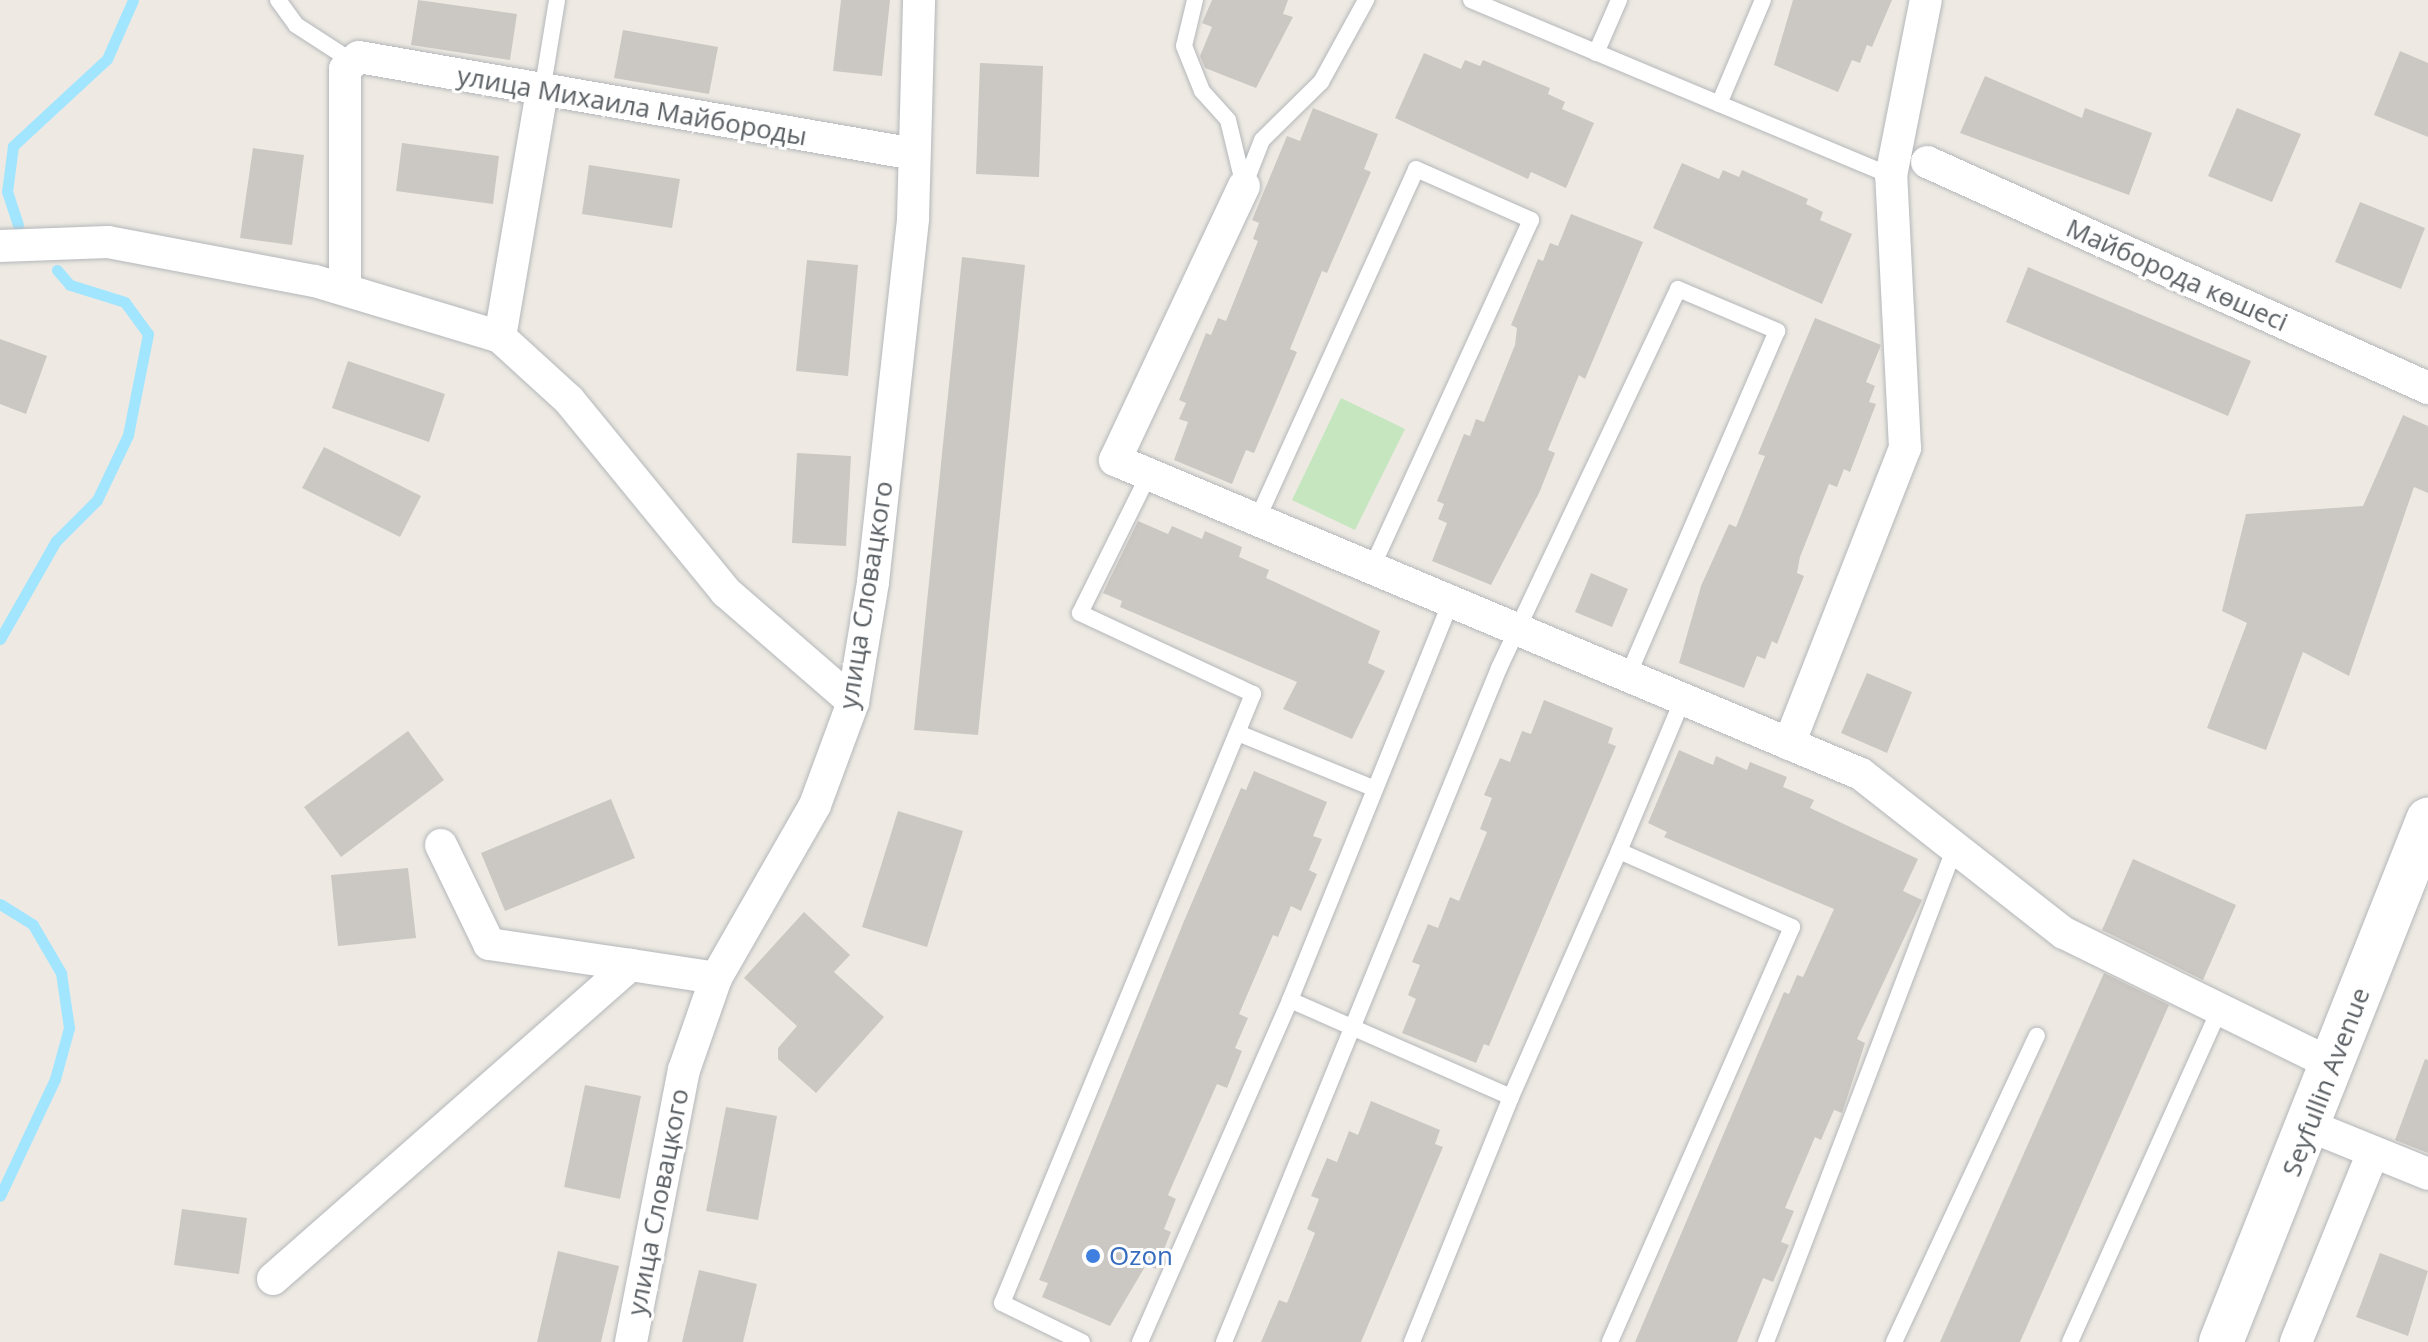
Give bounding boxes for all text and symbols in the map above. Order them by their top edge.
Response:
street label: улица Михаила Майбороды [455,60,809,152]
street label: Майборода көшесі [2061,212,2293,338]
street label: улица Словацкого [833,479,899,711]
street label: Seyfullin Avenue [2276,983,2376,1181]
street label: улица Словацкого [621,1086,695,1318]
place label: Ozon [1109,1240,1173,1272]
marker: Ozon [1084,1247,1102,1265]

